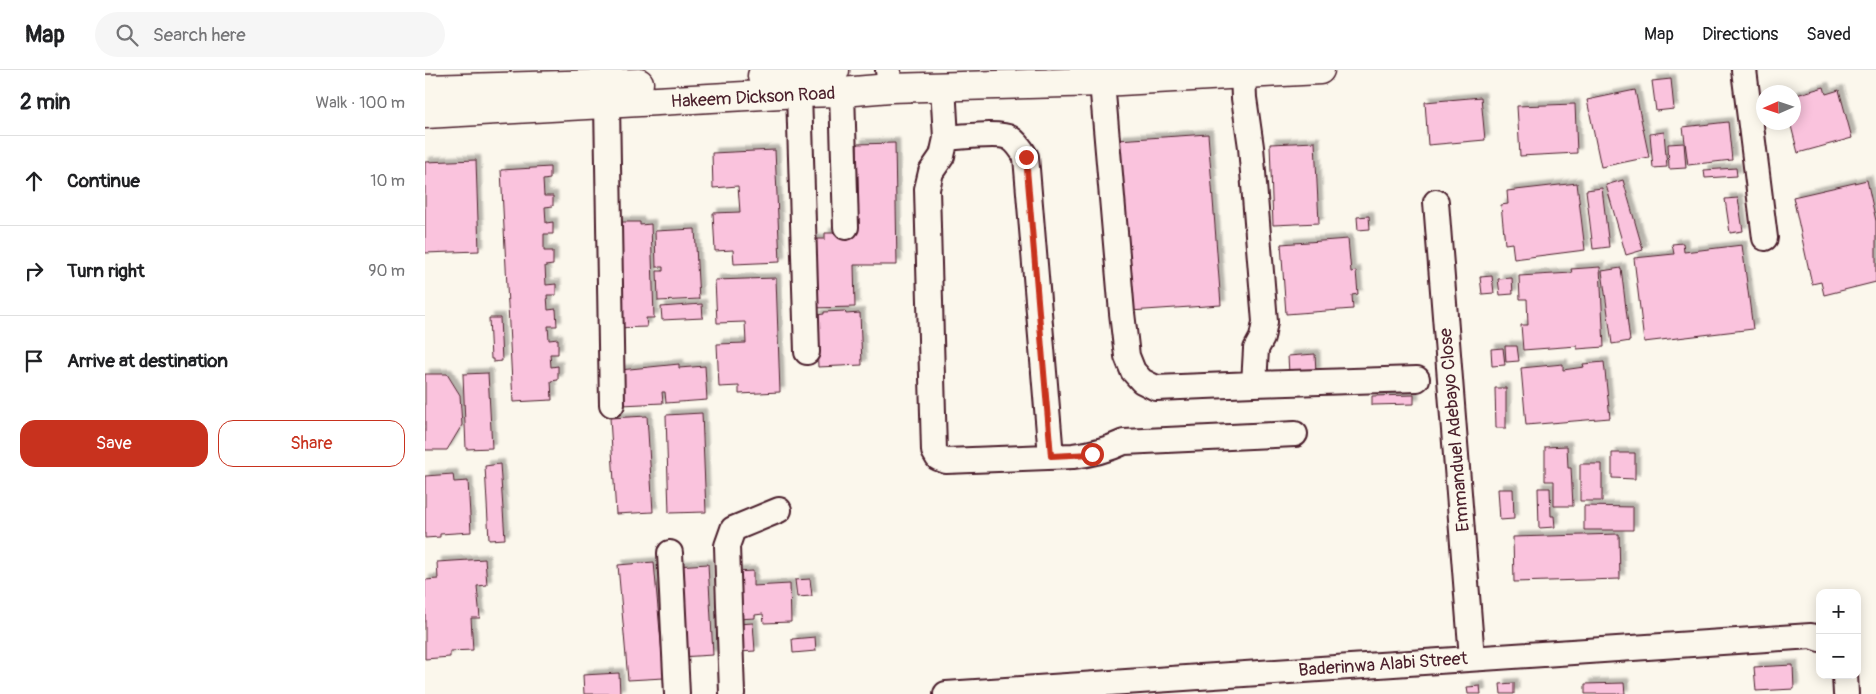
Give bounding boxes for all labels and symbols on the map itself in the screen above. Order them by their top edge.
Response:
street label: Hakeem Dickson Road [670,82,836,113]
north arrow [1756,85,1801,130]
route end [1015,146,1038,169]
street label: Emmanduel Adebayo Close [1434,327,1475,533]
route start [1081,443,1104,466]
street label: Baderinwa Alabi Street [1298,647,1469,682]

